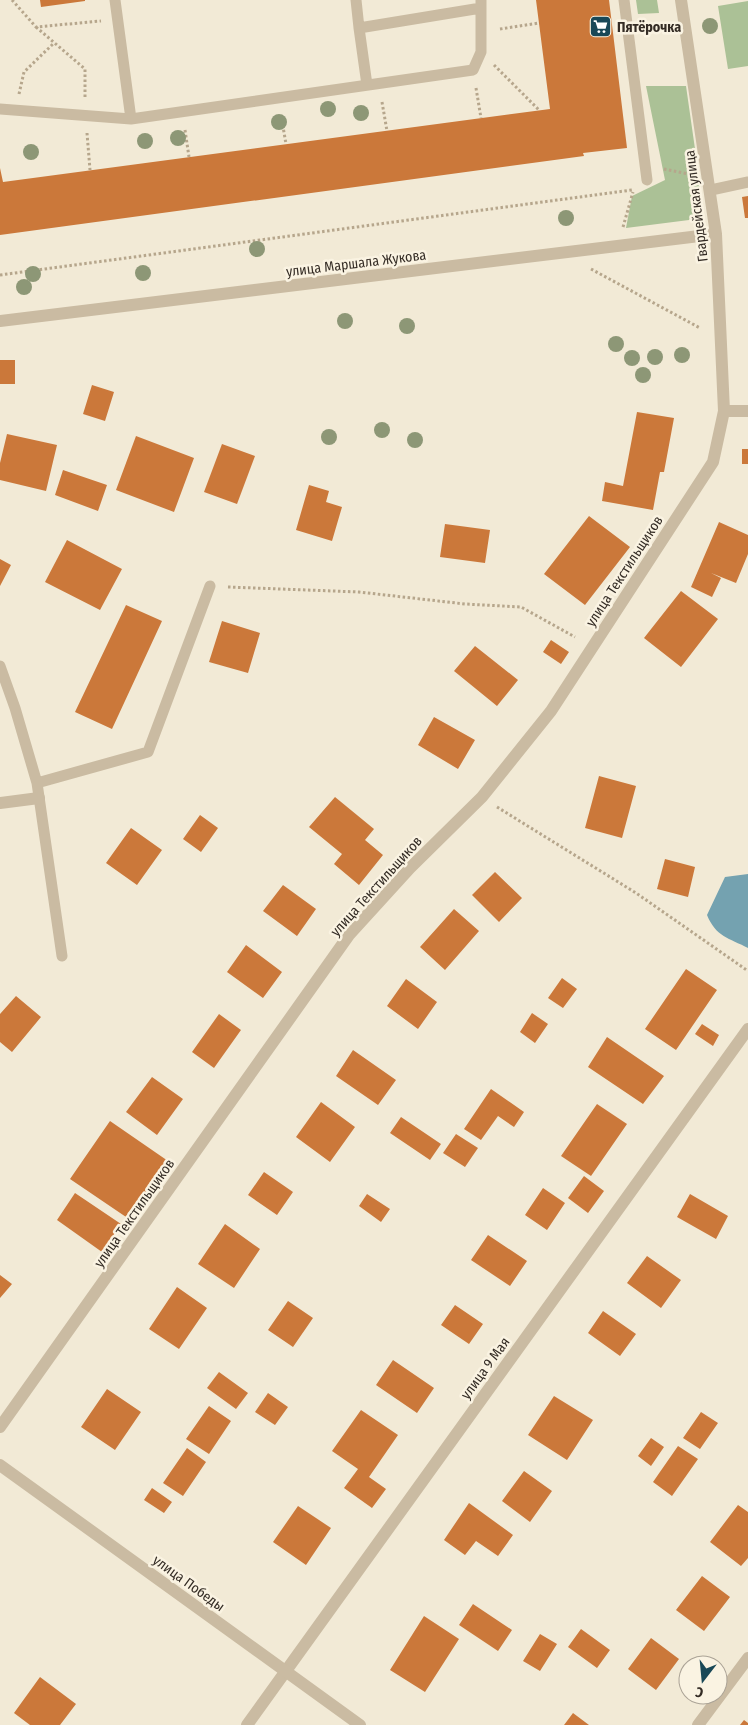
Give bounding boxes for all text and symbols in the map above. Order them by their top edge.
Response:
supermarket icon: Пятёрочка [589,15,613,39]
place label: Пятёрочка [617,19,681,36]
street label: Гвардейская улица [681,149,712,263]
street label: улица Маршала Жукова [285,246,427,281]
street label: улица Текстильщиков [582,513,667,630]
street label: улица Текстильщиков [327,833,426,940]
street label: улица Текстильщиков [91,1156,178,1271]
street label: улица 9 Мая [457,1334,514,1403]
street label: улица Победы [149,1552,228,1615]
north arrow [678,1655,728,1705]
text: С [693,1683,705,1701]

